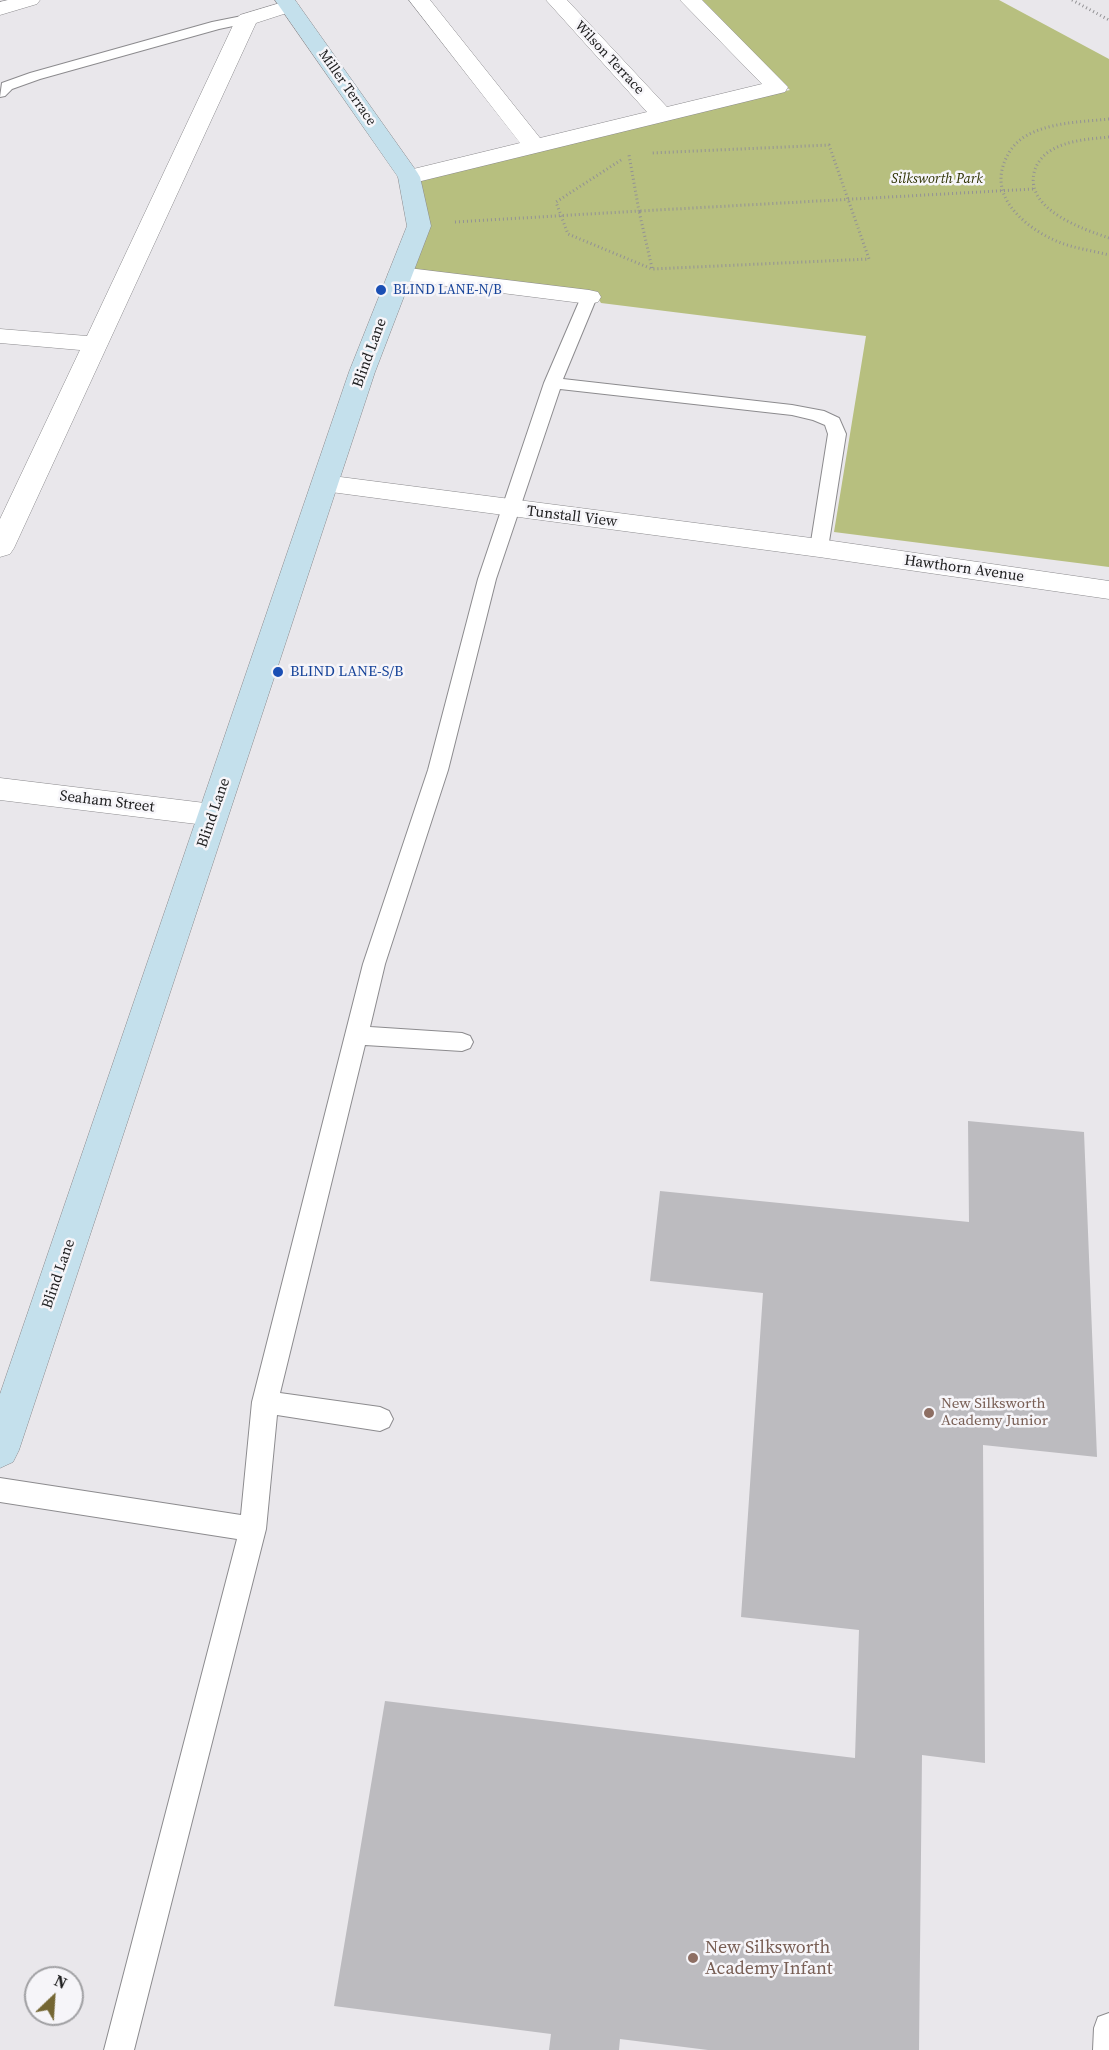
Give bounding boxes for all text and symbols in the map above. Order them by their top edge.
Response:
street label: Wilson Terrace [571,18,647,98]
street label: Miller Terrace [315,47,379,129]
park label: Silksworth Park [891,171,983,187]
place label: BLIND LANE-N/B [393,282,502,298]
marker: BLIND LANE-N/B [374,283,388,297]
street label: Blind Lane [349,316,391,390]
street label: Tunstall View [526,503,618,531]
street label: Hawthorn Avenue [903,552,1025,586]
place label: BLIND LANE-S/B [290,663,403,681]
marker: BLIND LANE-S/B [271,665,285,679]
street label: Blind Lane [194,776,234,850]
street label: Seaham Street [59,787,155,817]
street label: Blind Lane [39,1237,79,1311]
place label: New Silksworth Academy Junior [941,1395,1048,1430]
marker: New Silksworth Academy Junior [922,1406,936,1420]
place label: New Silksworth Academy Infant [705,1937,833,1980]
marker: New Silksworth Academy Infant [686,1951,700,1965]
north arrow [24,1966,84,2026]
text: N [51,1969,71,1994]

